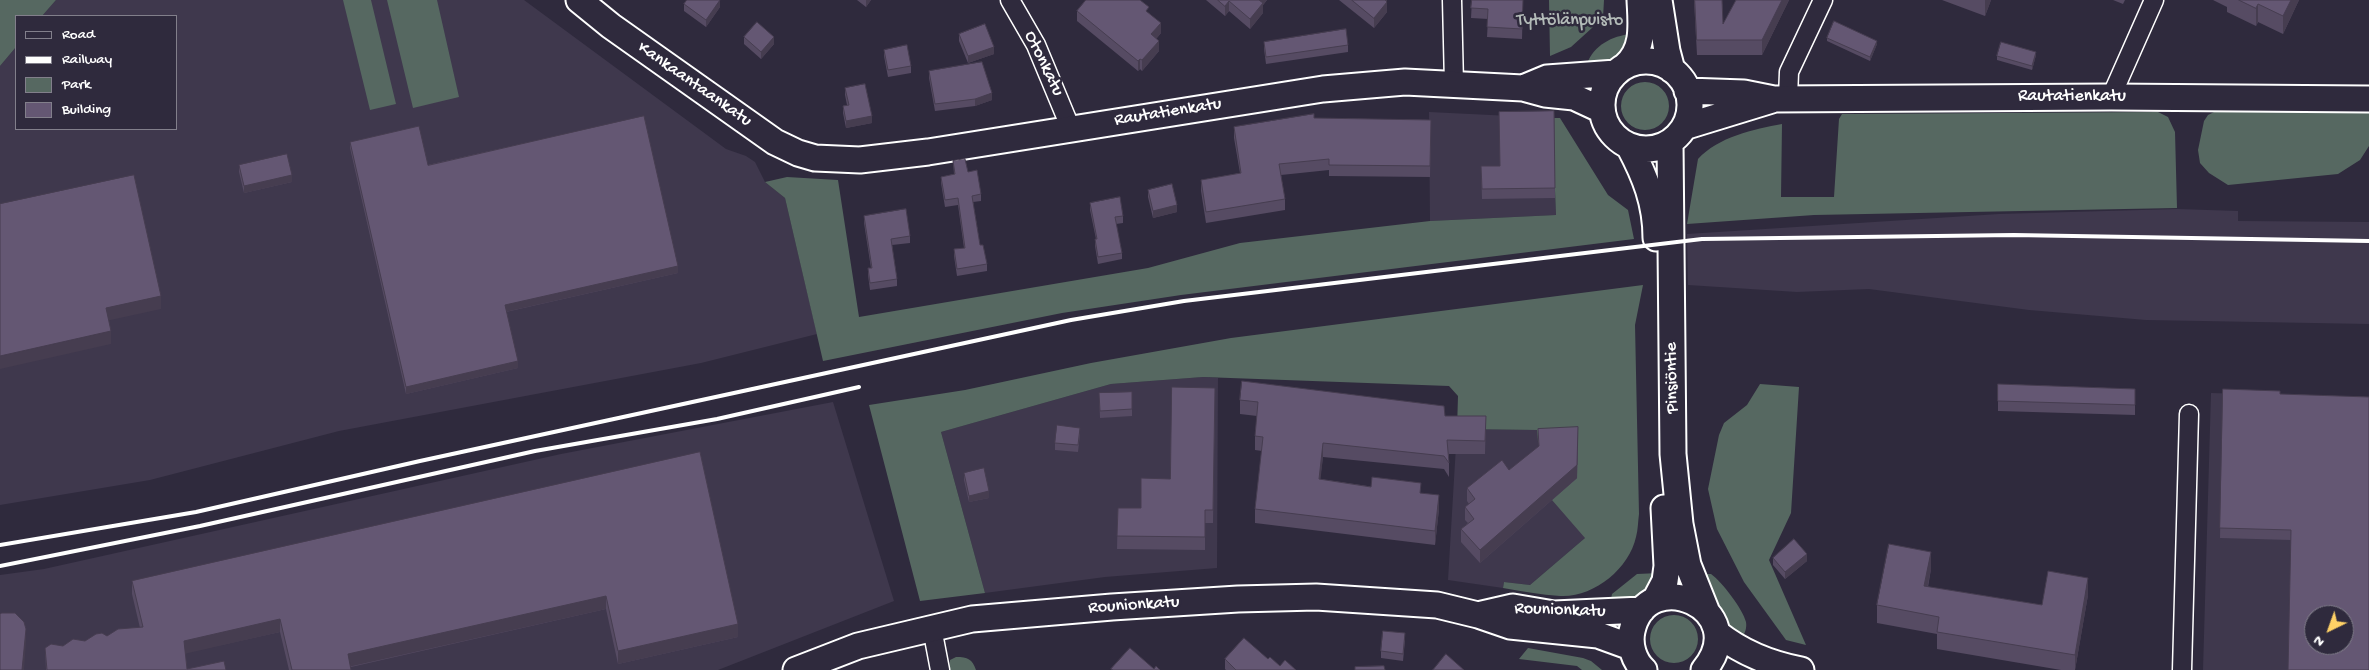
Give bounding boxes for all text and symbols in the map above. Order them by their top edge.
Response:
park label: Tyttölänpuisto [1517,10,1623,32]
legend [15,15,178,130]
text: Road [62,26,95,44]
street label: Otonkatu [1018,28,1068,100]
street label: Kankaantaankatu [633,38,755,132]
text: Railway [62,51,112,69]
text: Park [62,76,91,94]
street label: Rautatienkatu [2018,86,2126,108]
street label: Rautatienkatu [1113,94,1223,132]
text: Building [62,101,111,119]
street label: Pinsiöntie [1662,342,1684,414]
street label: Rounionkatu [1088,592,1180,620]
street label: Rounionkatu [1514,599,1606,623]
north arrow [2304,605,2354,655]
text: N [2310,631,2328,650]

